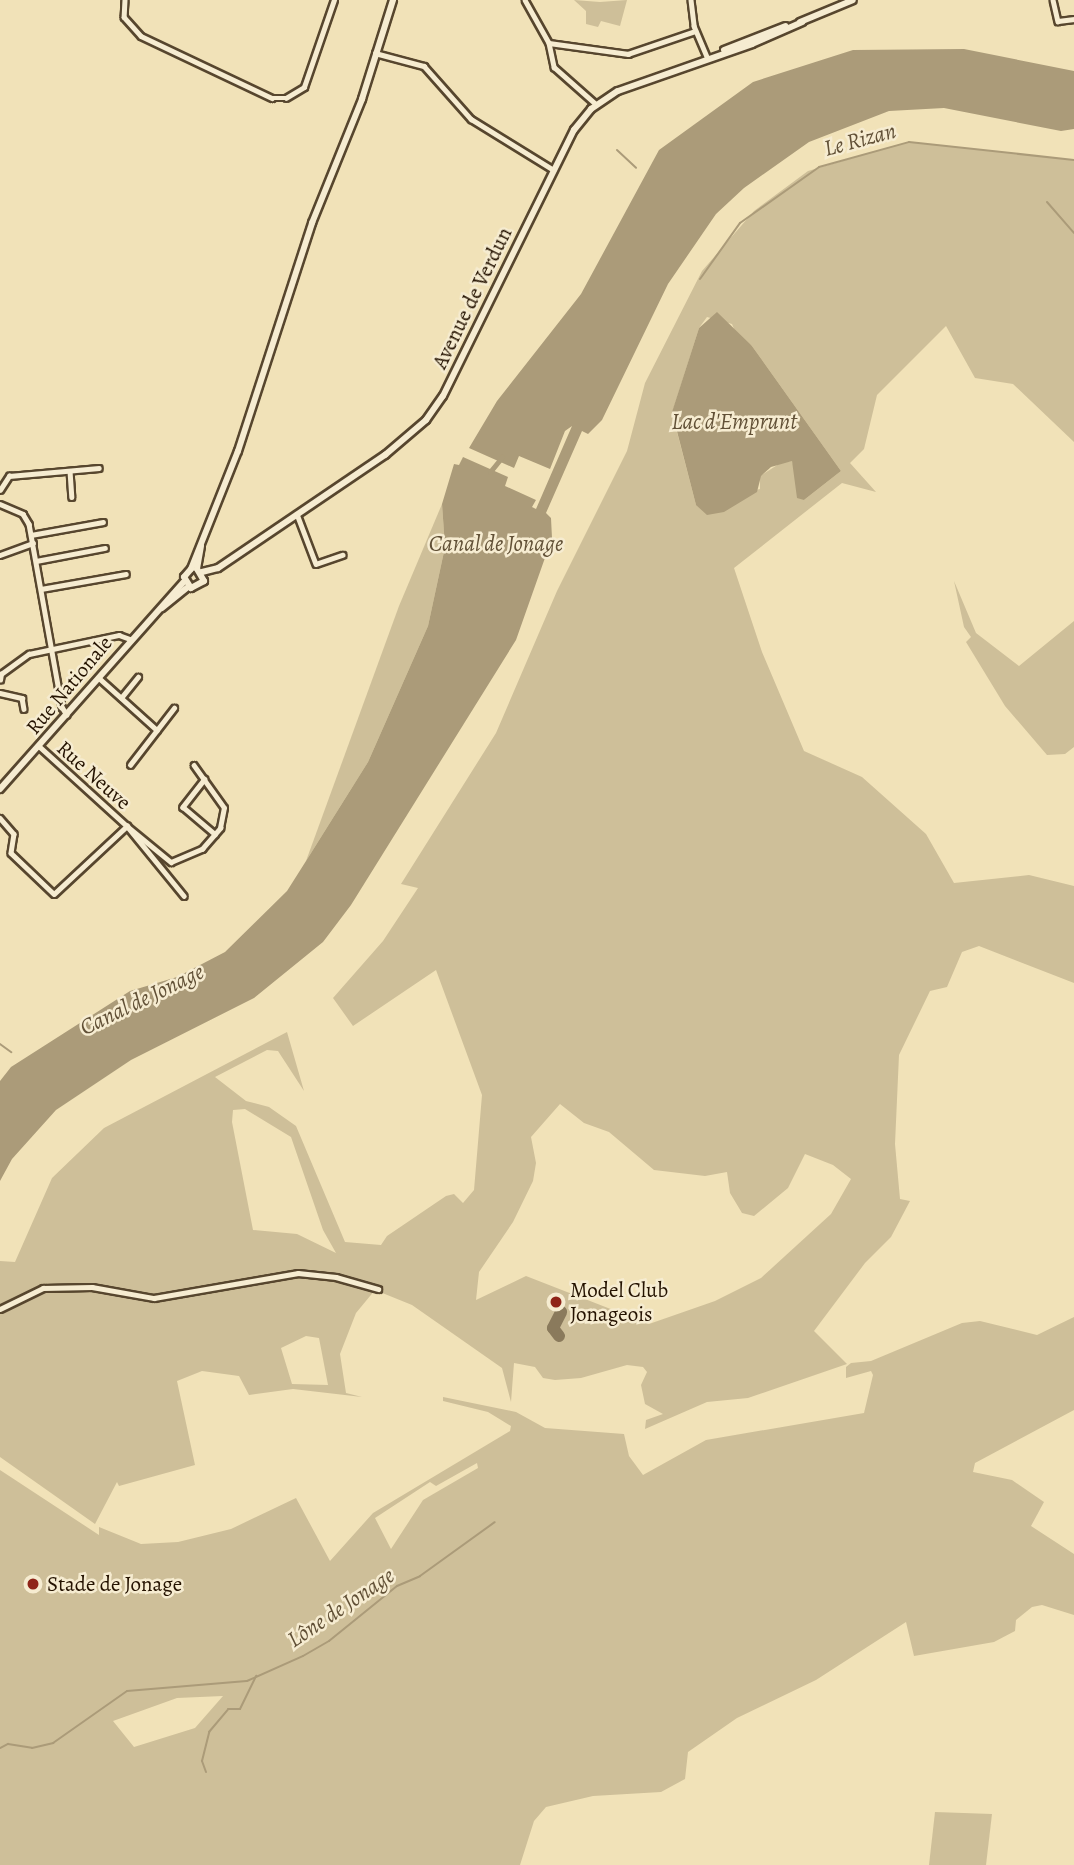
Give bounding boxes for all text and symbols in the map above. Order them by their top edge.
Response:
water label: Le Rizan [821,117,899,163]
street label: Avenue de Verdun [427,223,517,373]
water label: Lac d'Emprunt [671,408,797,436]
water label: Canal de Jonage [429,530,563,558]
street label: Rue Nationale [21,631,117,739]
street label: Rue Neuve [52,735,136,815]
water label: Canal de Jonage [75,958,209,1042]
place label: Model Club Jonageois [570,1277,668,1327]
marker: Model Club Jonageois [548,1294,564,1310]
water label: Lône de Jonage [282,1562,400,1654]
place label: Stade de Jonage [47,1571,182,1597]
marker: Stade de Jonage [25,1576,41,1592]

